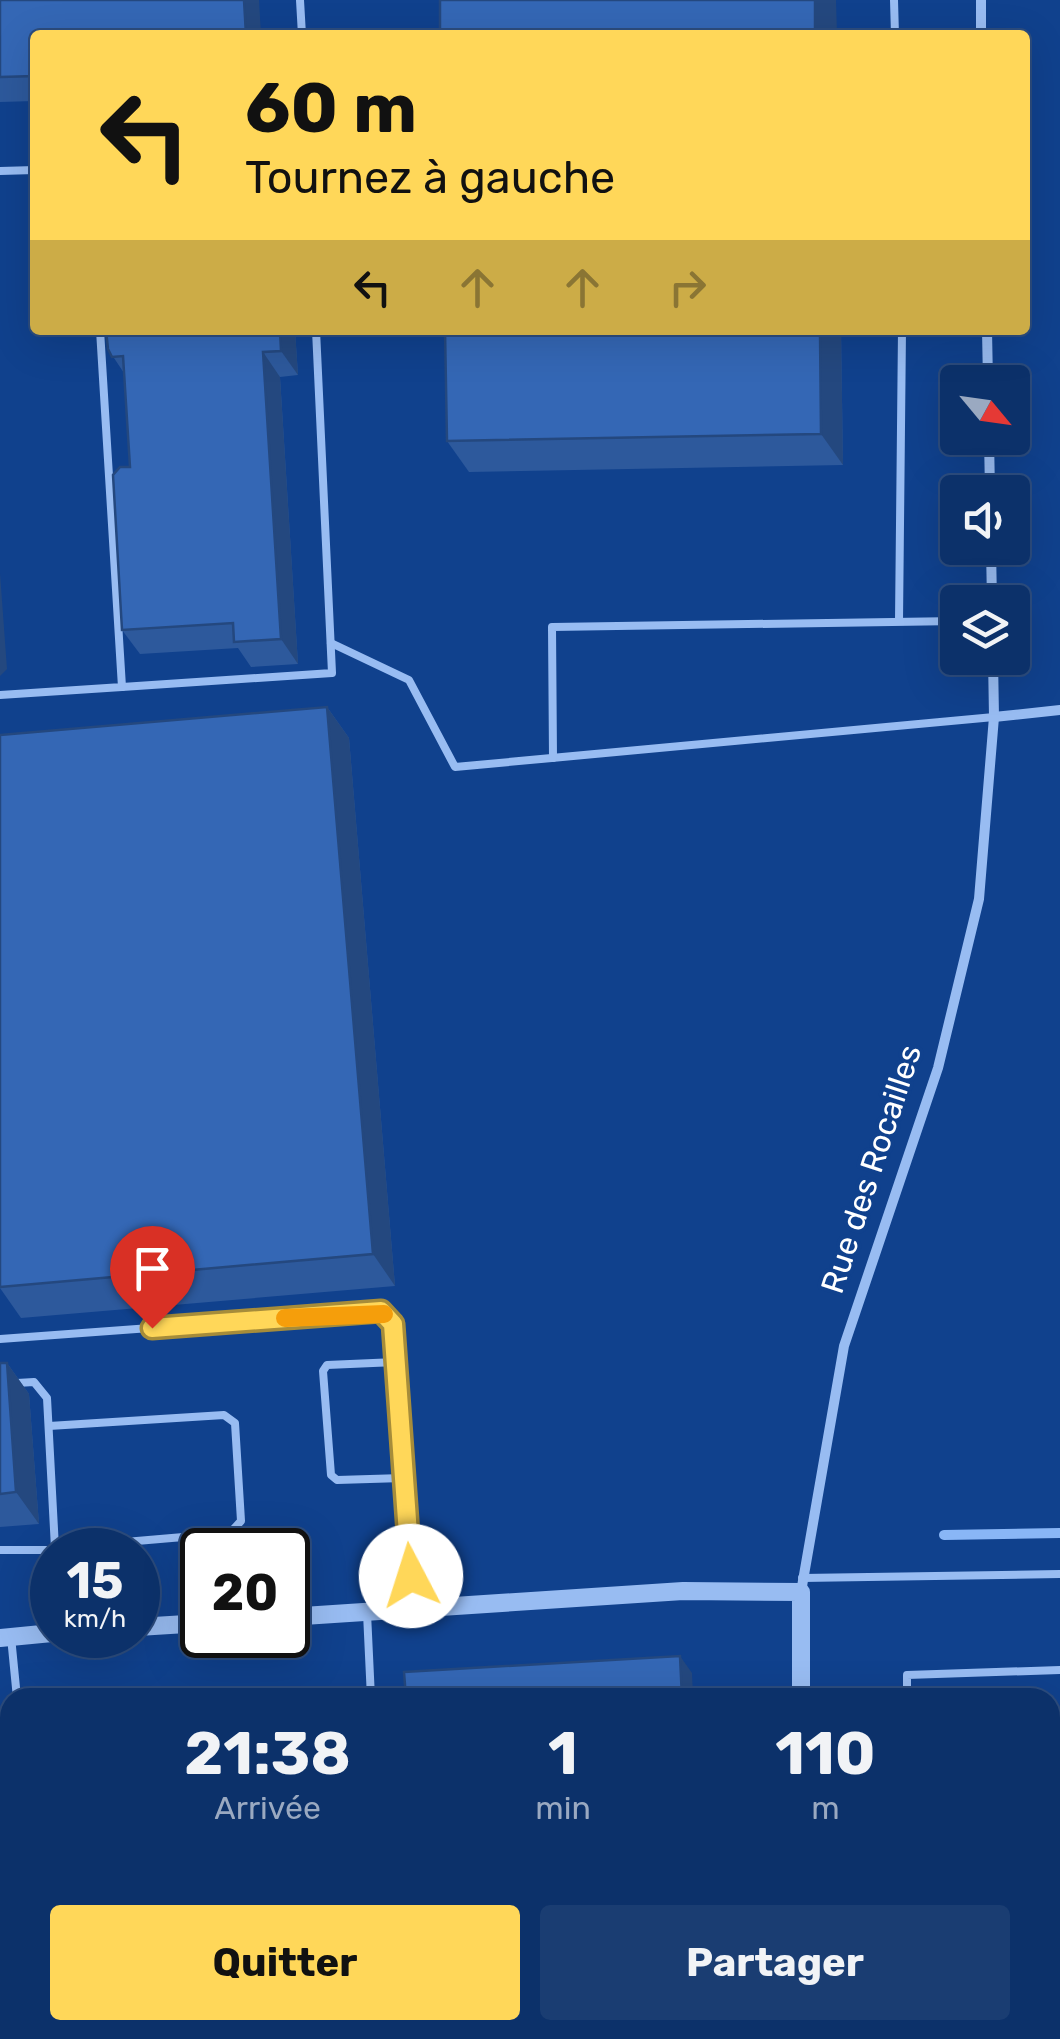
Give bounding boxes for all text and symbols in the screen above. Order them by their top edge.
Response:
text: 60 m [245,67,417,150]
icon: left [80,70,210,200]
text: Tournez à gauche [245,151,615,204]
icon: left [345,260,400,315]
icon: ahead [450,260,505,315]
icon: ahead [555,260,610,315]
icon: right [660,260,715,315]
north arrow [940,365,1030,455]
map controls [940,365,1030,675]
button: sound [940,475,1030,565]
button: layers [940,585,1030,675]
street label: Rue des Rocailles [813,1040,929,1298]
pin [110,1226,195,1329]
icon: arrive [125,1241,180,1296]
position arrow [359,1524,463,1628]
speed limit sign: 20 [180,1528,310,1658]
text: 15 [66,1551,124,1611]
text: km/h [64,1604,126,1633]
text: 21:38 [184,1718,351,1789]
text: 1 [548,1718,578,1789]
text: 110 [775,1718,876,1789]
text: Arrivée [214,1789,321,1827]
text: min [535,1789,591,1827]
text: m [811,1789,840,1827]
button: Quitter [50,1905,520,2020]
button: Partager [540,1905,1010,2020]

